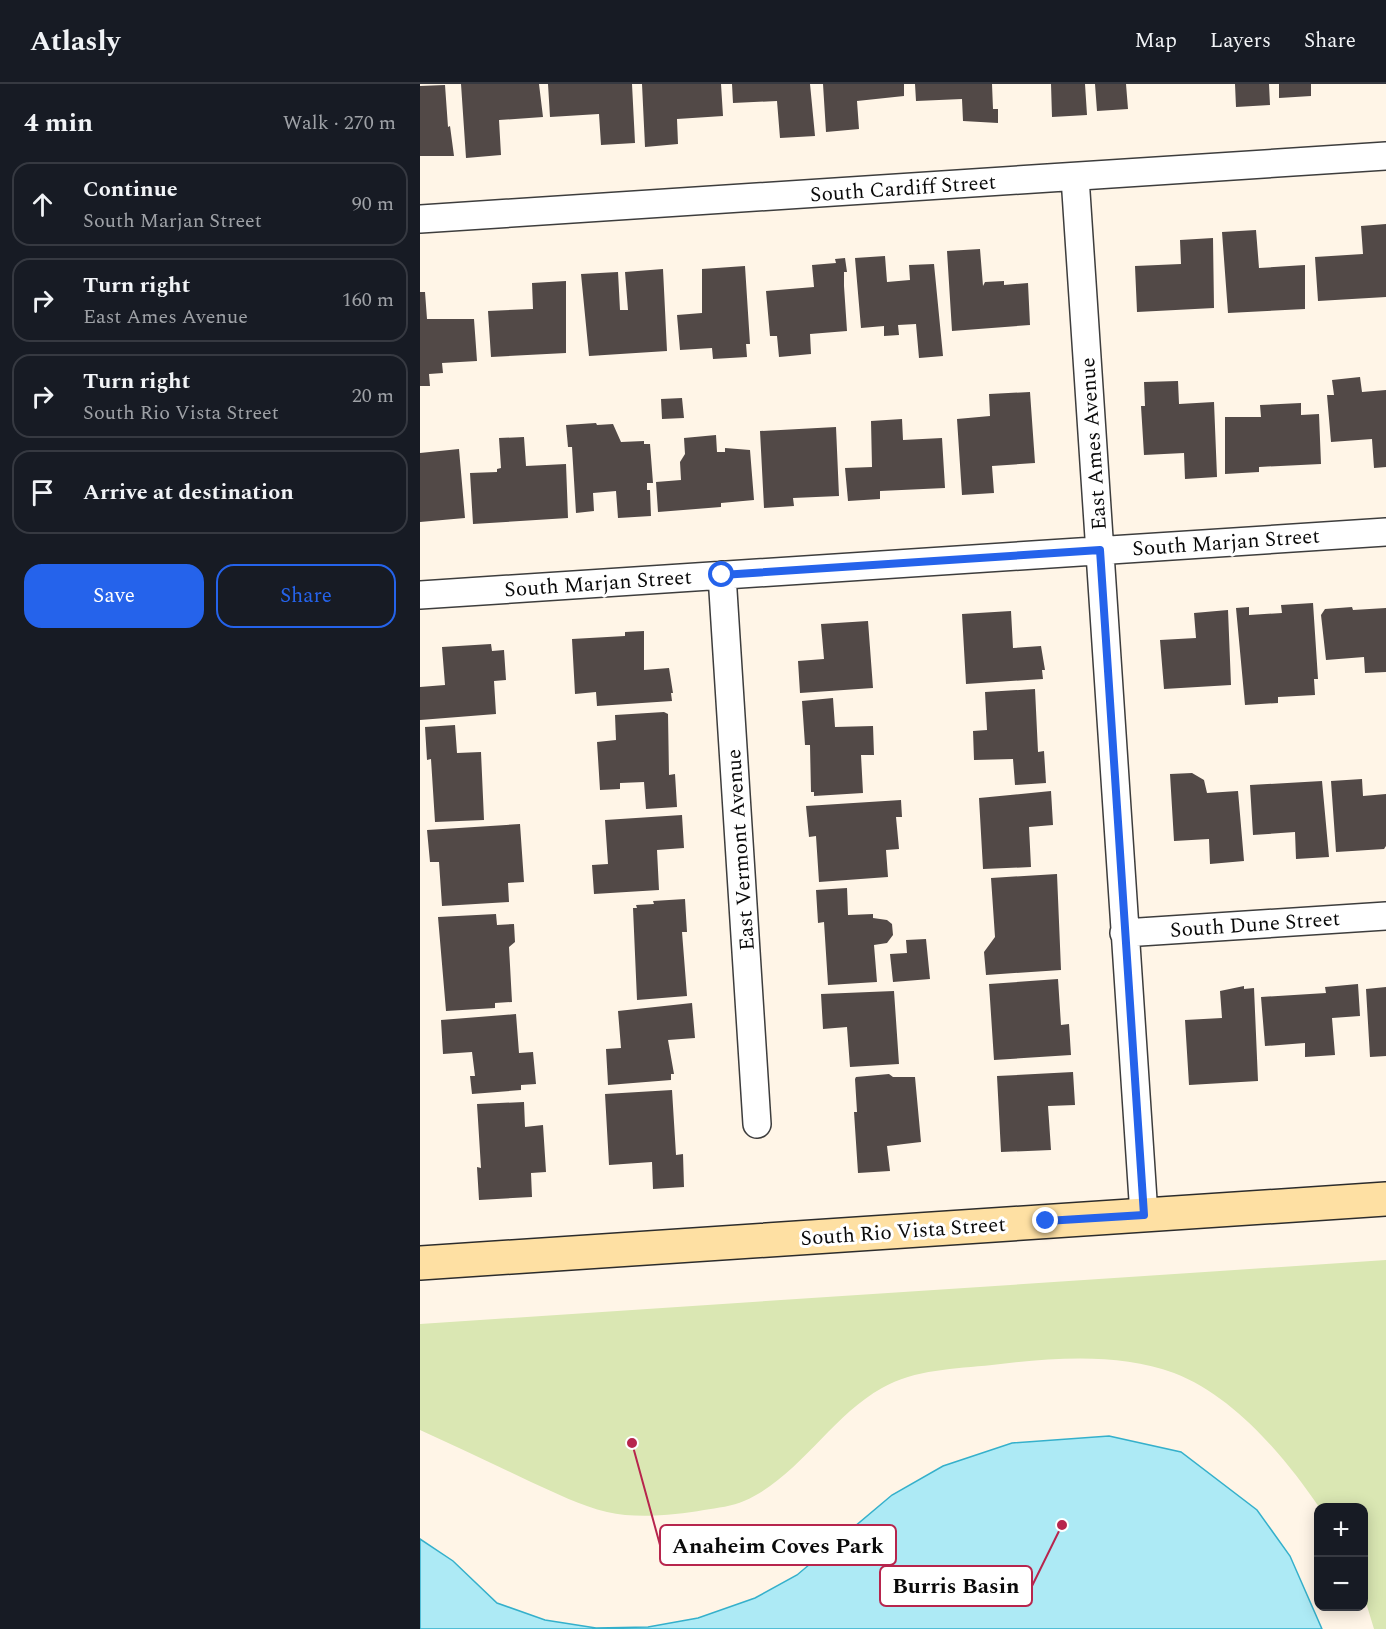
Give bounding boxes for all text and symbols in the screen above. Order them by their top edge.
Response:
text: Atlasly [30,20,120,63]
text: Map [1135,25,1177,57]
text: Layers [1210,25,1271,57]
text: Share [1304,25,1356,57]
text: 4 min [24,103,93,143]
text: Walk · 270 m [283,108,396,138]
street label: South Cardiff Street [809,167,997,211]
text: Continue [83,173,178,206]
icon: ahead [26,188,59,221]
text: 90 m [352,189,394,219]
text: South Marjan Street [83,206,262,236]
text: Turn right [83,269,190,302]
icon: right [26,284,59,317]
text: 160 m [342,285,394,315]
text: East Ames Avenue [83,302,248,332]
street label: East Ames Avenue [1072,356,1116,531]
text: Turn right [83,365,190,398]
icon: right [26,380,59,413]
text: 20 m [352,381,394,411]
text: South Rio Vista Street [83,398,279,428]
icon: arrive [26,476,59,509]
text: Arrive at destination [83,476,294,509]
street label: South Marjan Street [1131,520,1321,566]
street label: South Marjan Street [503,561,693,607]
route start [708,561,734,587]
button: Save [24,564,204,628]
button: Share [216,564,396,628]
street label: East Vermont Avenue [718,748,764,952]
street label: South Dune Street [1169,903,1341,947]
route end [1032,1207,1058,1233]
street label: South Rio Vista Street [799,1209,1007,1255]
map controls [1314,1503,1368,1611]
button: + [1314,1503,1368,1557]
callout: Anaheim Coves Park [660,1525,896,1565]
text: Anaheim Coves Park [672,1530,885,1563]
button: − [1314,1557,1368,1611]
callout: Burris Basin [880,1566,1032,1606]
text: Burris Basin [892,1570,1020,1603]

